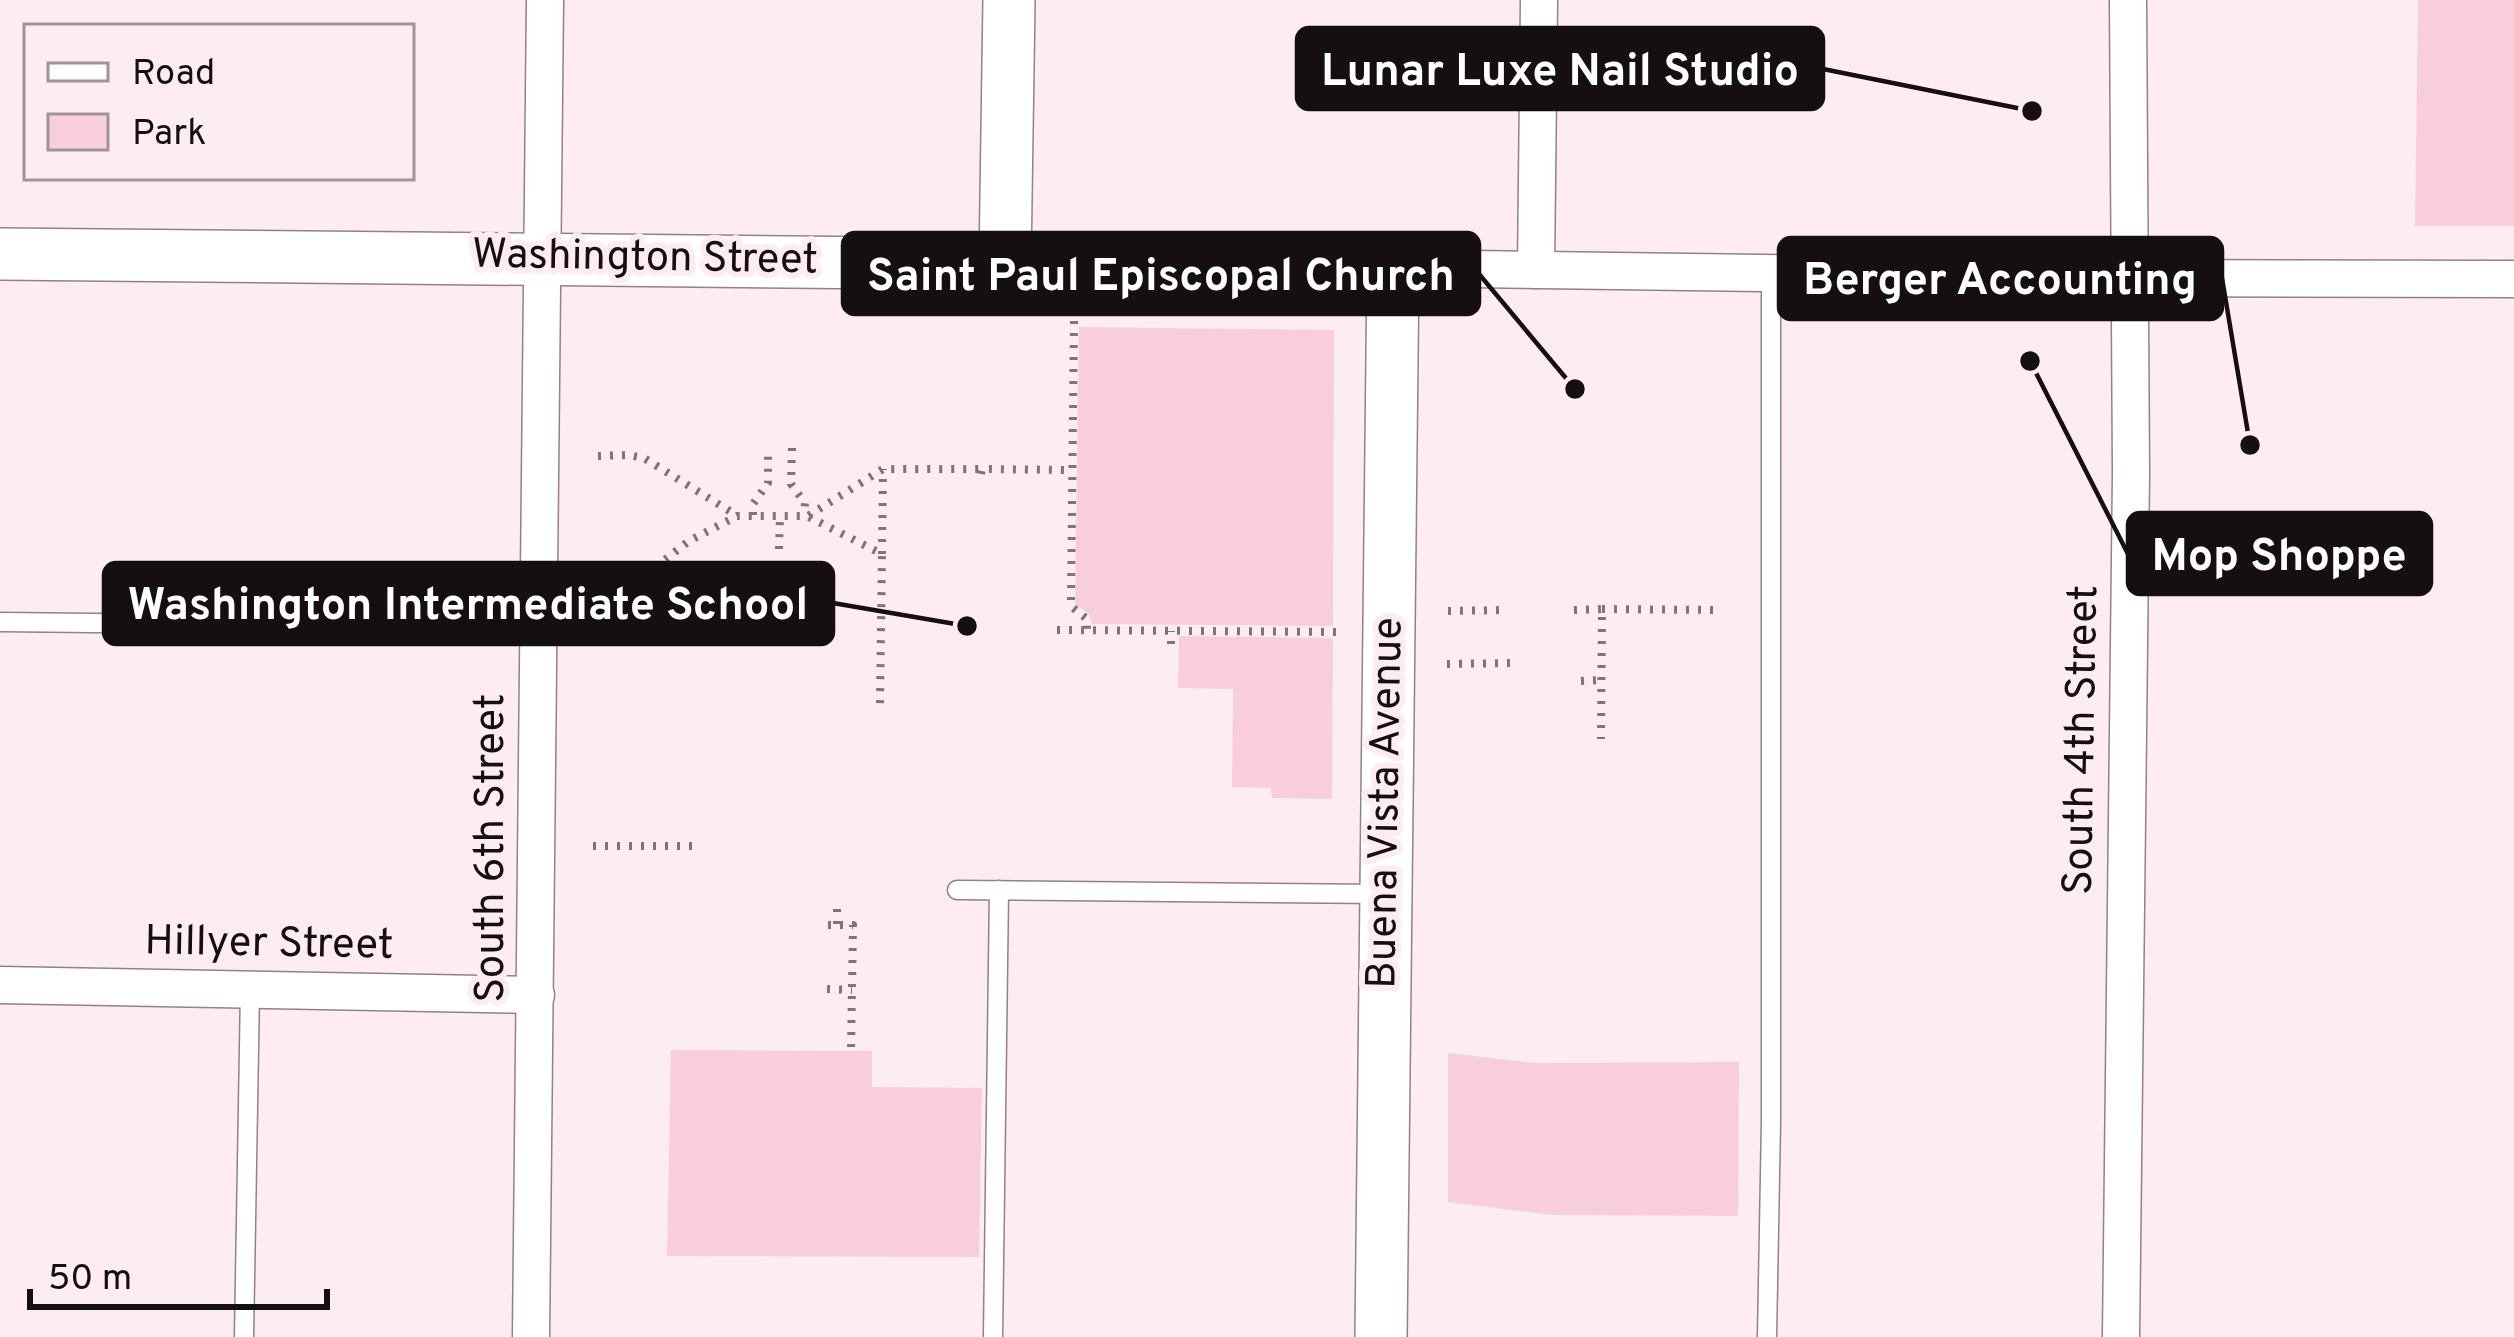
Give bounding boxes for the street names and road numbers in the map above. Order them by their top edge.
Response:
street label: Washington Street [472,229,818,289]
street label: South 4th Street [2054,584,2112,896]
street label: Buena Vista Avenue [1357,617,1417,989]
street label: South 6th Street [466,693,519,1003]
street label: Hillyer Street [144,916,394,974]

